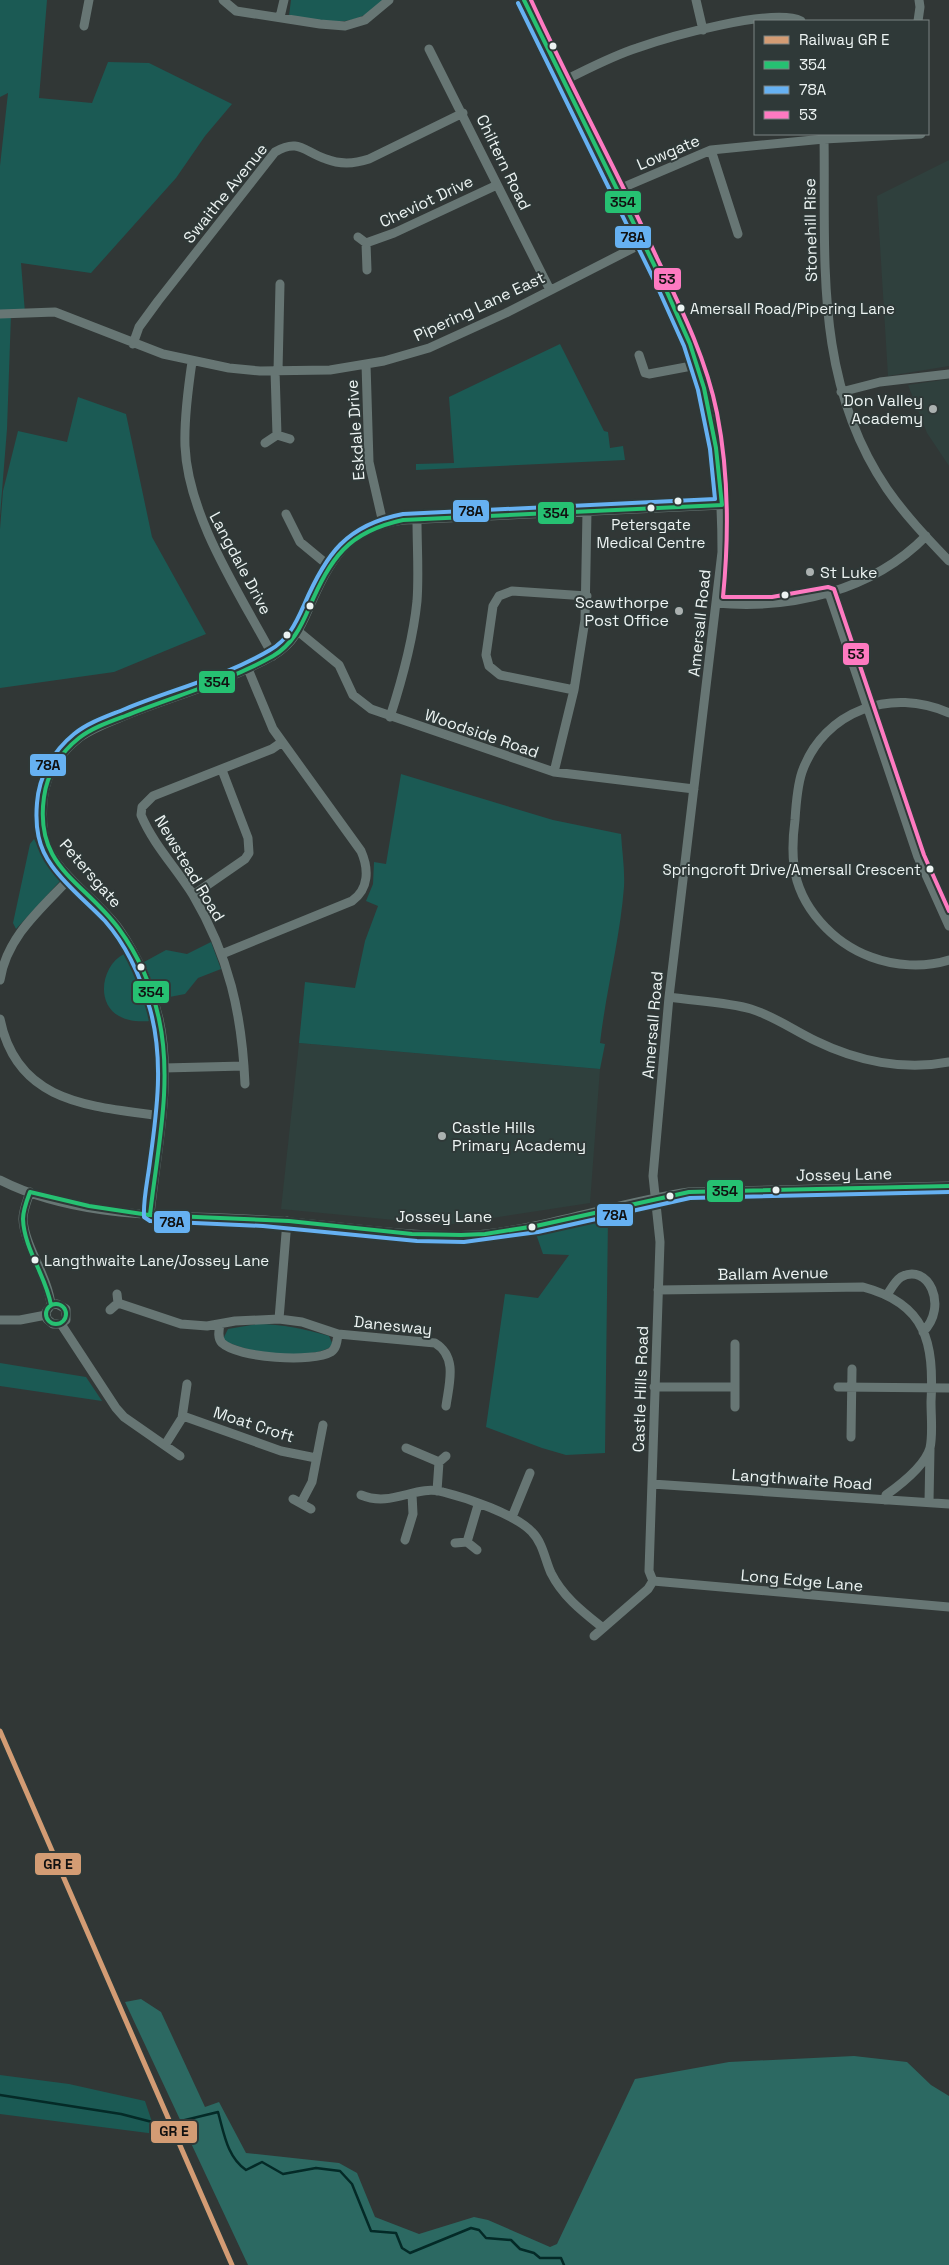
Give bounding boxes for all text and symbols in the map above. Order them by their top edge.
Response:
legend [754,20,929,135]
text: Railway GR E [799,30,889,49]
unlabelled marker [548,41,558,51]
text: 354 [799,55,826,74]
text: 78A [799,80,827,99]
text: 53 [799,105,817,124]
street label: Chiltern Road [471,111,536,213]
street label: Lowgate [633,130,703,175]
street label: Swaithe Avenue [179,139,272,248]
street label: Cheviot Drive [376,171,476,232]
street label: Stonehill Rise [799,178,822,282]
line badge: 354 [604,190,642,214]
text: 354 [610,193,636,211]
line badge: 78A [614,225,652,249]
text: 78A [620,228,646,246]
street label: Pipering Lane East [410,267,548,346]
line badge: 53 [653,267,682,291]
text: 53 [659,270,675,288]
place label: Amersall Road/Pipering Lane [690,299,895,318]
marker: Amersall Road/Pipering Lane [676,303,686,313]
street label: Eskdale Drive [342,379,369,481]
place label: Don Valley Academy [843,390,923,429]
marker: Don Valley Academy [927,403,939,415]
unlabelled marker [673,496,683,506]
line badge: 78A [452,499,490,523]
line badge: 354 [537,501,575,525]
text: 78A [458,502,484,520]
marker: Petersgate Medical Centre [646,503,656,513]
text: 354 [543,504,569,522]
street label: Langdale Drive [205,508,276,618]
place label: Petersgate Medical Centre [597,515,706,552]
place label: St Luke [820,562,877,583]
marker: St Luke [804,566,816,578]
street label: Amersall Road [683,568,716,678]
unlabelled marker [780,590,790,600]
place label: Scawthorpe Post Office [575,592,669,631]
unlabelled marker [305,601,315,611]
marker: Scawthorpe Post Office [673,605,685,617]
unlabelled marker [282,630,292,640]
line badge: 53 [842,642,870,666]
text: 53 [848,645,864,663]
line badge: 354 [198,670,236,694]
text: 354 [204,673,230,691]
street label: Woodside Road [422,704,542,763]
line badge: 78A [29,753,67,777]
text: 78A [35,756,61,774]
street label: Newstead Road [150,811,230,925]
street label: Petersgate [55,834,126,912]
place label: Springcroft Drive/Amersall Crescent [662,860,921,879]
marker: Springcroft Drive/Amersall Crescent [925,864,935,874]
unlabelled marker [136,962,146,972]
street label: Amersall Road [637,970,668,1080]
line badge: 354 [132,980,170,1004]
text: 354 [138,983,164,1001]
place label: Castle Hills Primary Academy [452,1117,586,1156]
marker: Castle Hills Primary Academy [436,1130,448,1142]
street label: Jossey Lane [796,1163,892,1186]
line badge: 354 [706,1179,744,1203]
text: 354 [712,1182,738,1200]
unlabelled marker [771,1185,781,1195]
unlabelled marker [665,1191,675,1201]
line badge: 78A [596,1203,634,1227]
street label: Jossey Lane [396,1206,492,1227]
text: 78A [602,1206,628,1224]
line badge: 78A [153,1210,191,1234]
text: 78A [159,1213,185,1231]
unlabelled marker [527,1222,537,1232]
place label: Langthwaite Lane/Jossey Lane [44,1251,269,1270]
marker: Langthwaite Lane/Jossey Lane [30,1255,40,1265]
street label: Ballam Avenue [717,1262,829,1285]
street label: Danesway [353,1311,433,1340]
street label: Castle Hills Road [628,1325,653,1453]
street label: Moat Croft [211,1402,297,1447]
street label: Langthwaite Road [731,1464,873,1495]
street label: Long Edge Lane [740,1565,864,1596]
line badge: GR E [34,1852,82,1876]
text: GR E [43,1855,73,1873]
line badge: GR E [150,2120,198,2144]
text: GR E [159,2122,189,2140]

